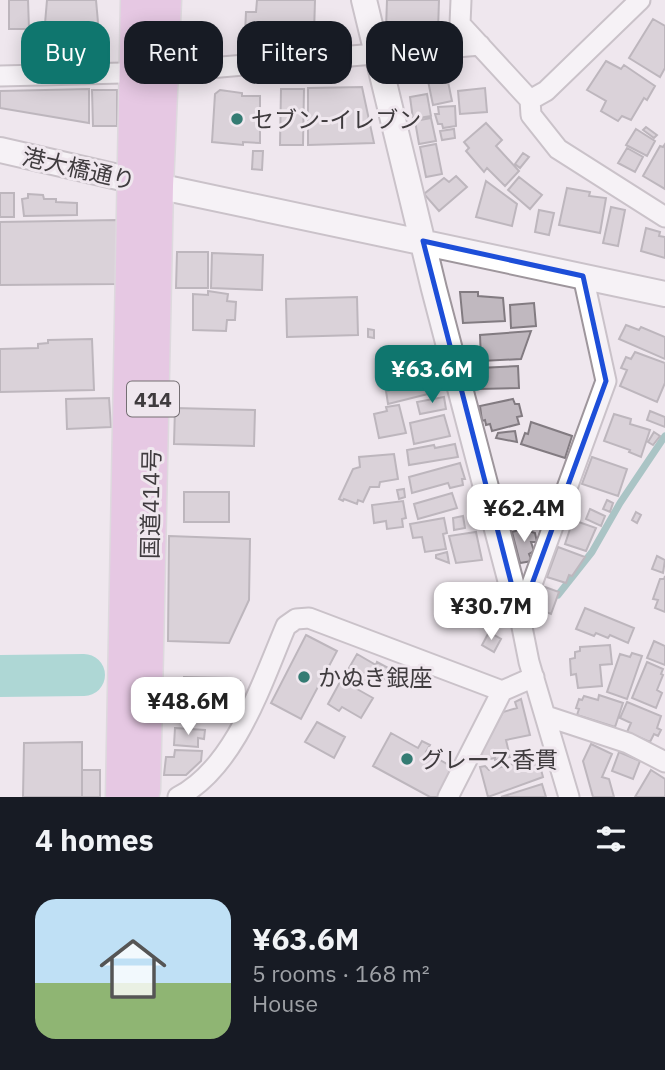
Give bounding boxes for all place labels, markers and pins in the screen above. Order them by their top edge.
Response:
place label: セブン-イレブン [251,104,421,134]
marker: セブン-イレブン [229,111,245,127]
pin: ¥63.6M [375,346,489,405]
pin: ¥62.4M [467,484,581,544]
pin: ¥30.7M [434,582,548,642]
place label: かぬき銀座 [318,662,433,692]
marker: かぬき銀座 [296,669,312,685]
pin: ¥48.6M [131,678,245,737]
place label: グレース香貫 [421,744,558,774]
marker: グレース香貫 [399,751,415,767]

